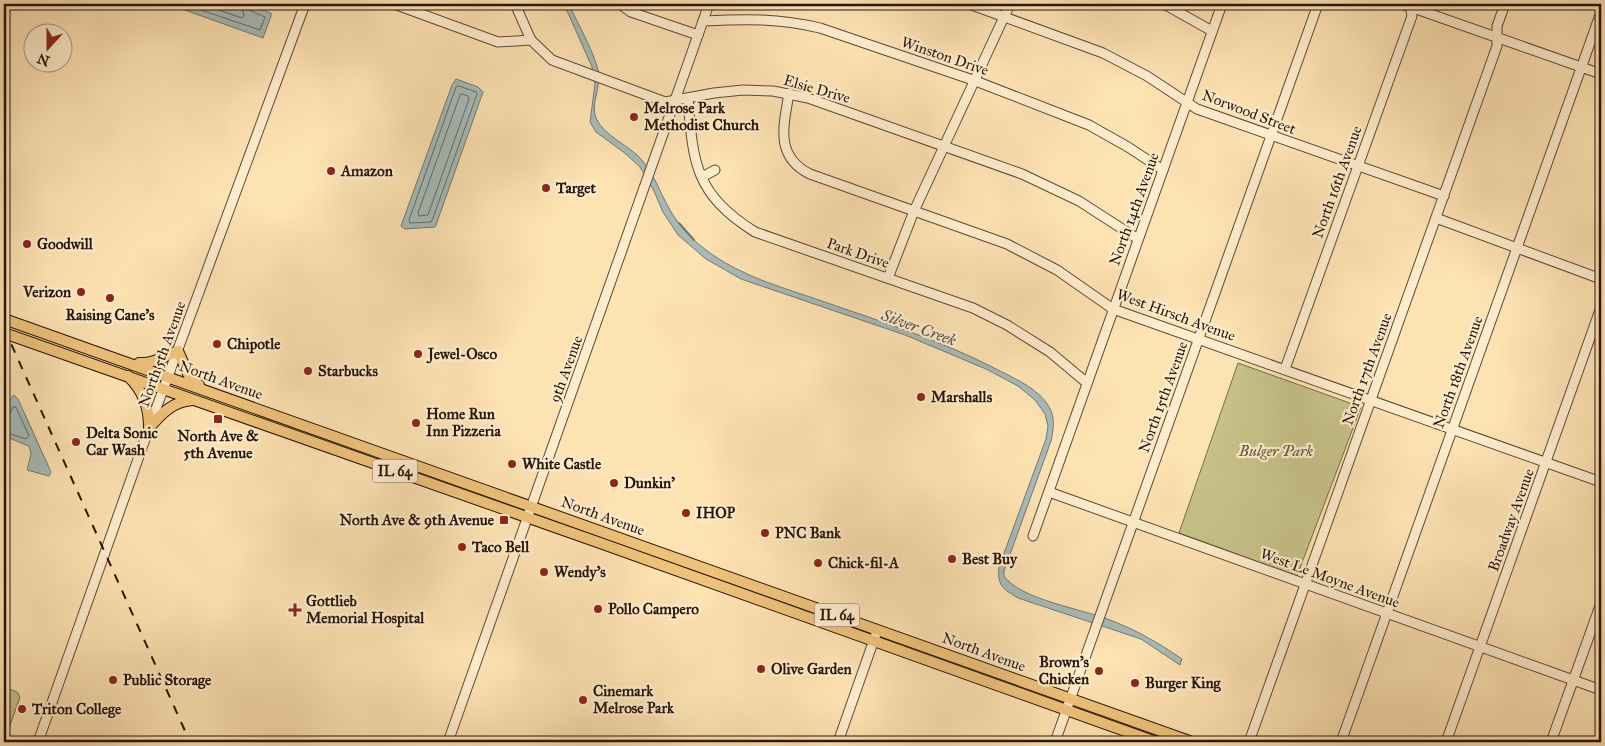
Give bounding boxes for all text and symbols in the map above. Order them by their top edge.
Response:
north arrow [22,22,72,72]
street label: Winston Drive [899,33,991,79]
text: N [35,50,52,70]
street label: Elsie Drive [782,71,852,107]
street label: Norwood Street [1200,86,1299,138]
place label: Melrose Park Methodist Church [644,99,760,134]
marker: Melrose Park Methodist Church [628,111,640,123]
street label: North 16th Avenue [1308,123,1366,241]
street label: North 14th Avenue [1105,150,1163,268]
place label: Amazon [340,162,394,180]
marker: Amazon [325,165,337,177]
place label: Target [555,179,597,198]
marker: Target [540,182,552,194]
street label: Park Drive [824,234,892,272]
place label: Goodwill [37,235,94,253]
marker: Goodwill [21,238,33,250]
place label: Verizon [22,283,72,301]
street label: West Hirsch Avenue [1114,285,1238,345]
marker: Verizon [75,286,87,298]
marker: Raising Cane's [104,292,116,304]
street label: North 5th Avenue [134,299,190,409]
water label: Silver Creek [878,305,959,350]
place label: Raising Cane's [66,306,155,325]
street label: North 17th Avenue [1338,310,1396,428]
street label: North 18th Avenue [1429,313,1487,431]
street label: 9th Avenue [546,333,586,405]
place label: Chipotle [227,335,281,354]
marker: Chipotle [211,338,223,350]
street label: North 15th Avenue [1134,339,1192,455]
place label: Jewel-Osco [426,345,497,364]
marker: Jewel-Osco [412,348,424,360]
street label: North Avenue [177,357,265,403]
place label: Starbucks [318,362,378,380]
marker: Starbucks [302,365,314,377]
place label: Marshalls [931,388,993,406]
marker: Marshalls [915,391,927,403]
place label: Home Run Inn Pizzeria [426,405,501,440]
marker: North Ave & 5th Avenue [212,413,224,425]
marker: Home Run Inn Pizzeria [410,417,422,429]
place label: Delta Sonic Car Wash [86,424,158,459]
place label: North Ave & 5th Avenue [177,427,259,462]
marker: Delta Sonic Car Wash [70,436,82,448]
park label: Bulger Park [1238,442,1313,460]
place label: White Castle [522,455,602,473]
marker: White Castle [506,458,518,470]
road number: IL 64 [372,460,418,482]
street label: Broadway Avenue [1484,466,1538,574]
place label: Dunkin' [624,474,675,492]
marker: Dunkin' [608,477,620,489]
street label: North Avenue [559,493,647,539]
place label: IHOP [696,504,736,522]
marker: IHOP [680,507,692,519]
place label: North Ave & 9th Avenue [340,511,495,530]
marker: North Ave & 9th Avenue [498,514,510,526]
place label: PNC Bank [775,524,842,542]
marker: PNC Bank [759,527,771,539]
place label: Taco Bell [471,538,530,556]
marker: Taco Bell [456,541,468,553]
street label: West Le Moyne Avenue [1258,544,1402,612]
place label: Best Buy [962,550,1018,569]
marker: Best Buy [946,553,958,565]
place label: Chick-fil-A [828,554,900,572]
marker: Chick-fil-A [812,557,824,569]
place label: Wendy's [554,563,606,582]
marker: Wendy's [538,566,550,578]
place label: Gottlieb Memorial Hospital [306,592,425,628]
place label: Pollo Campero [608,600,699,619]
marker: Gottlieb Memorial Hospital [288,603,302,617]
marker: Pollo Campero [592,603,604,615]
road number: IL 64 [814,604,860,626]
street label: North Avenue [940,629,1028,675]
place label: Brown's Chicken [1039,653,1090,688]
place label: Olive Garden [771,660,853,678]
marker: Olive Garden [755,663,767,675]
marker: Brown's Chicken [1093,665,1105,677]
place label: Public Storage [123,671,212,690]
marker: Public Storage [107,674,119,686]
place label: Burger King [1145,674,1222,693]
marker: Burger King [1129,677,1141,689]
place label: Cinemark Melrose Park [593,682,675,717]
marker: Cinemark Melrose Park [577,694,589,706]
place label: Triton College [31,700,122,719]
marker: Triton College [16,703,28,715]

